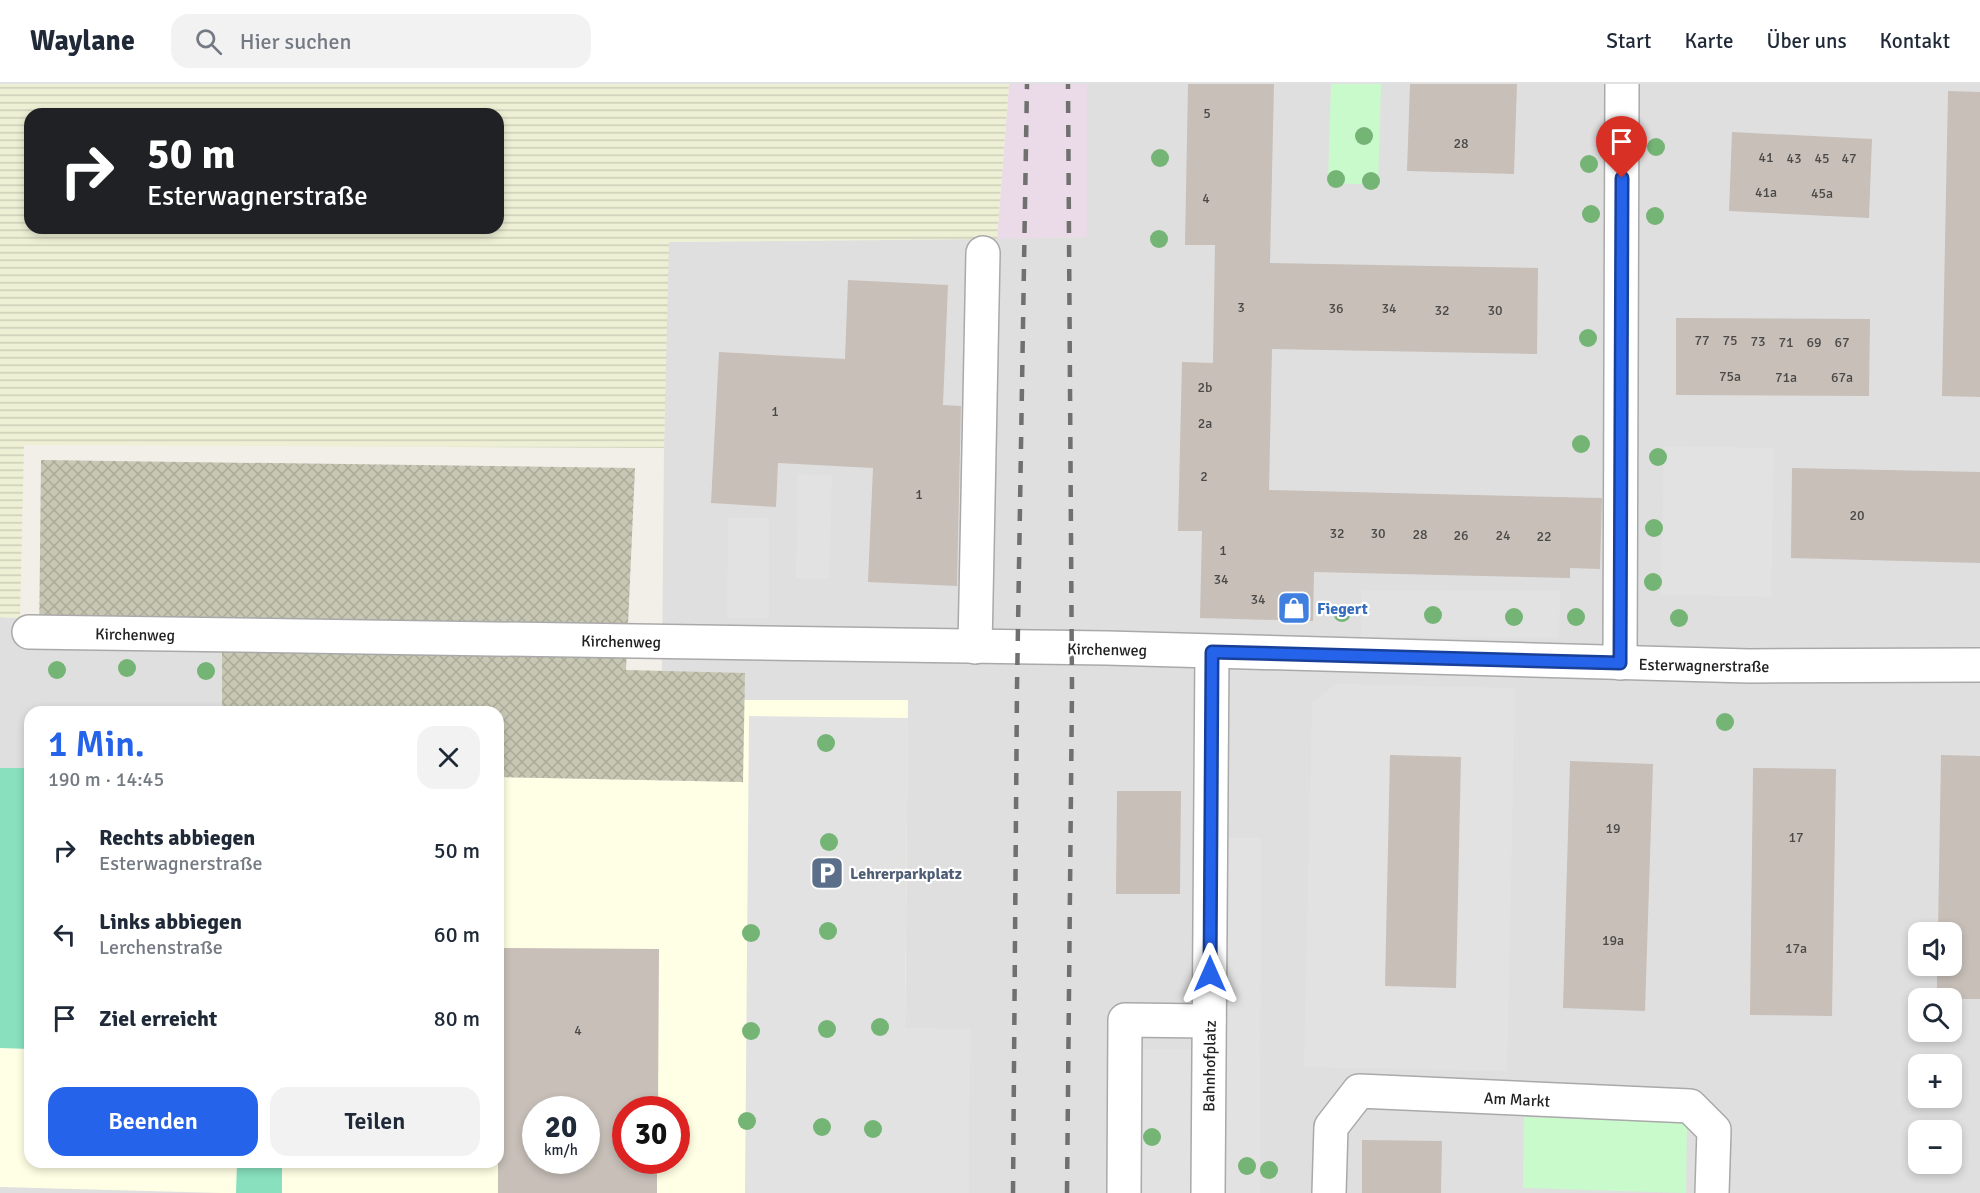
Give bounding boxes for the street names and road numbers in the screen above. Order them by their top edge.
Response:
street label: Kirchenweg [95,624,175,646]
street label: Kirchenweg [581,631,661,653]
street label: Kirchenweg [1067,639,1147,661]
street label: Esterwagnerstraße [1638,655,1770,677]
street label: Bahnhofplatz [1199,1020,1221,1112]
street label: Am Markt [1483,1088,1551,1112]

